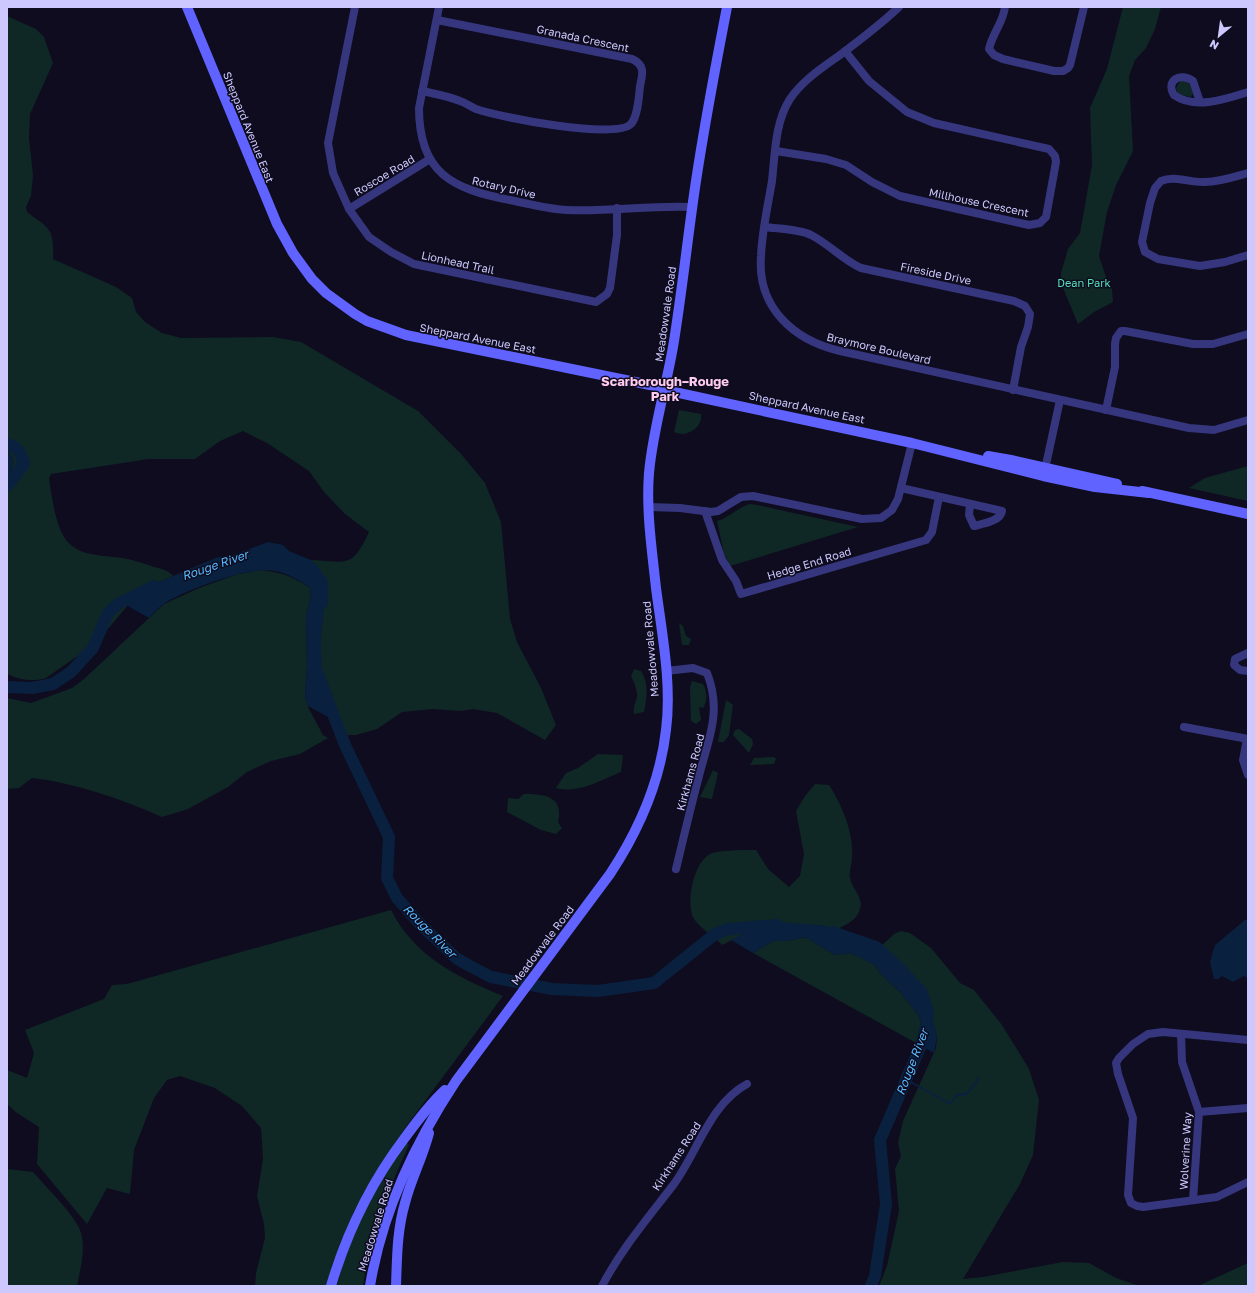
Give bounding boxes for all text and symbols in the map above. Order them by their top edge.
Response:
north arrow [1199,16,1239,56]
street label: Granada Crescent [536,22,630,54]
text: N [1207,37,1221,53]
street label: Sheppard Avenue East [221,70,277,184]
street label: Roscoe Road [351,152,417,198]
street label: Rotary Drive [471,173,537,201]
street label: Millhouse Crescent [928,185,1030,219]
street label: Lionhead Trail [420,248,496,276]
street label: Fireside Drive [899,259,973,287]
street label: Meadowvale Road [652,266,678,362]
park label: Dean Park [1057,276,1111,289]
street label: Sheppard Avenue East [419,320,537,356]
street label: Braymore Boulevard [826,330,932,366]
district label: Scarborough–Rouge Park [601,373,729,404]
street label: Sheppard Avenue East [748,388,866,426]
street label: Hedge End Road [765,544,853,582]
water label: Rouge River [180,546,252,583]
street label: Meadowvale Road [639,601,661,697]
street label: Kirkhams Road [673,732,707,812]
water label: Rouge River [400,901,461,962]
street label: Meadowvale Road [508,903,576,987]
water label: Rouge River [893,1025,932,1097]
street label: Wolverine Way [1176,1112,1194,1190]
street label: Kirkhams Road [649,1119,703,1193]
street label: Meadowvale Road [355,1177,395,1273]

